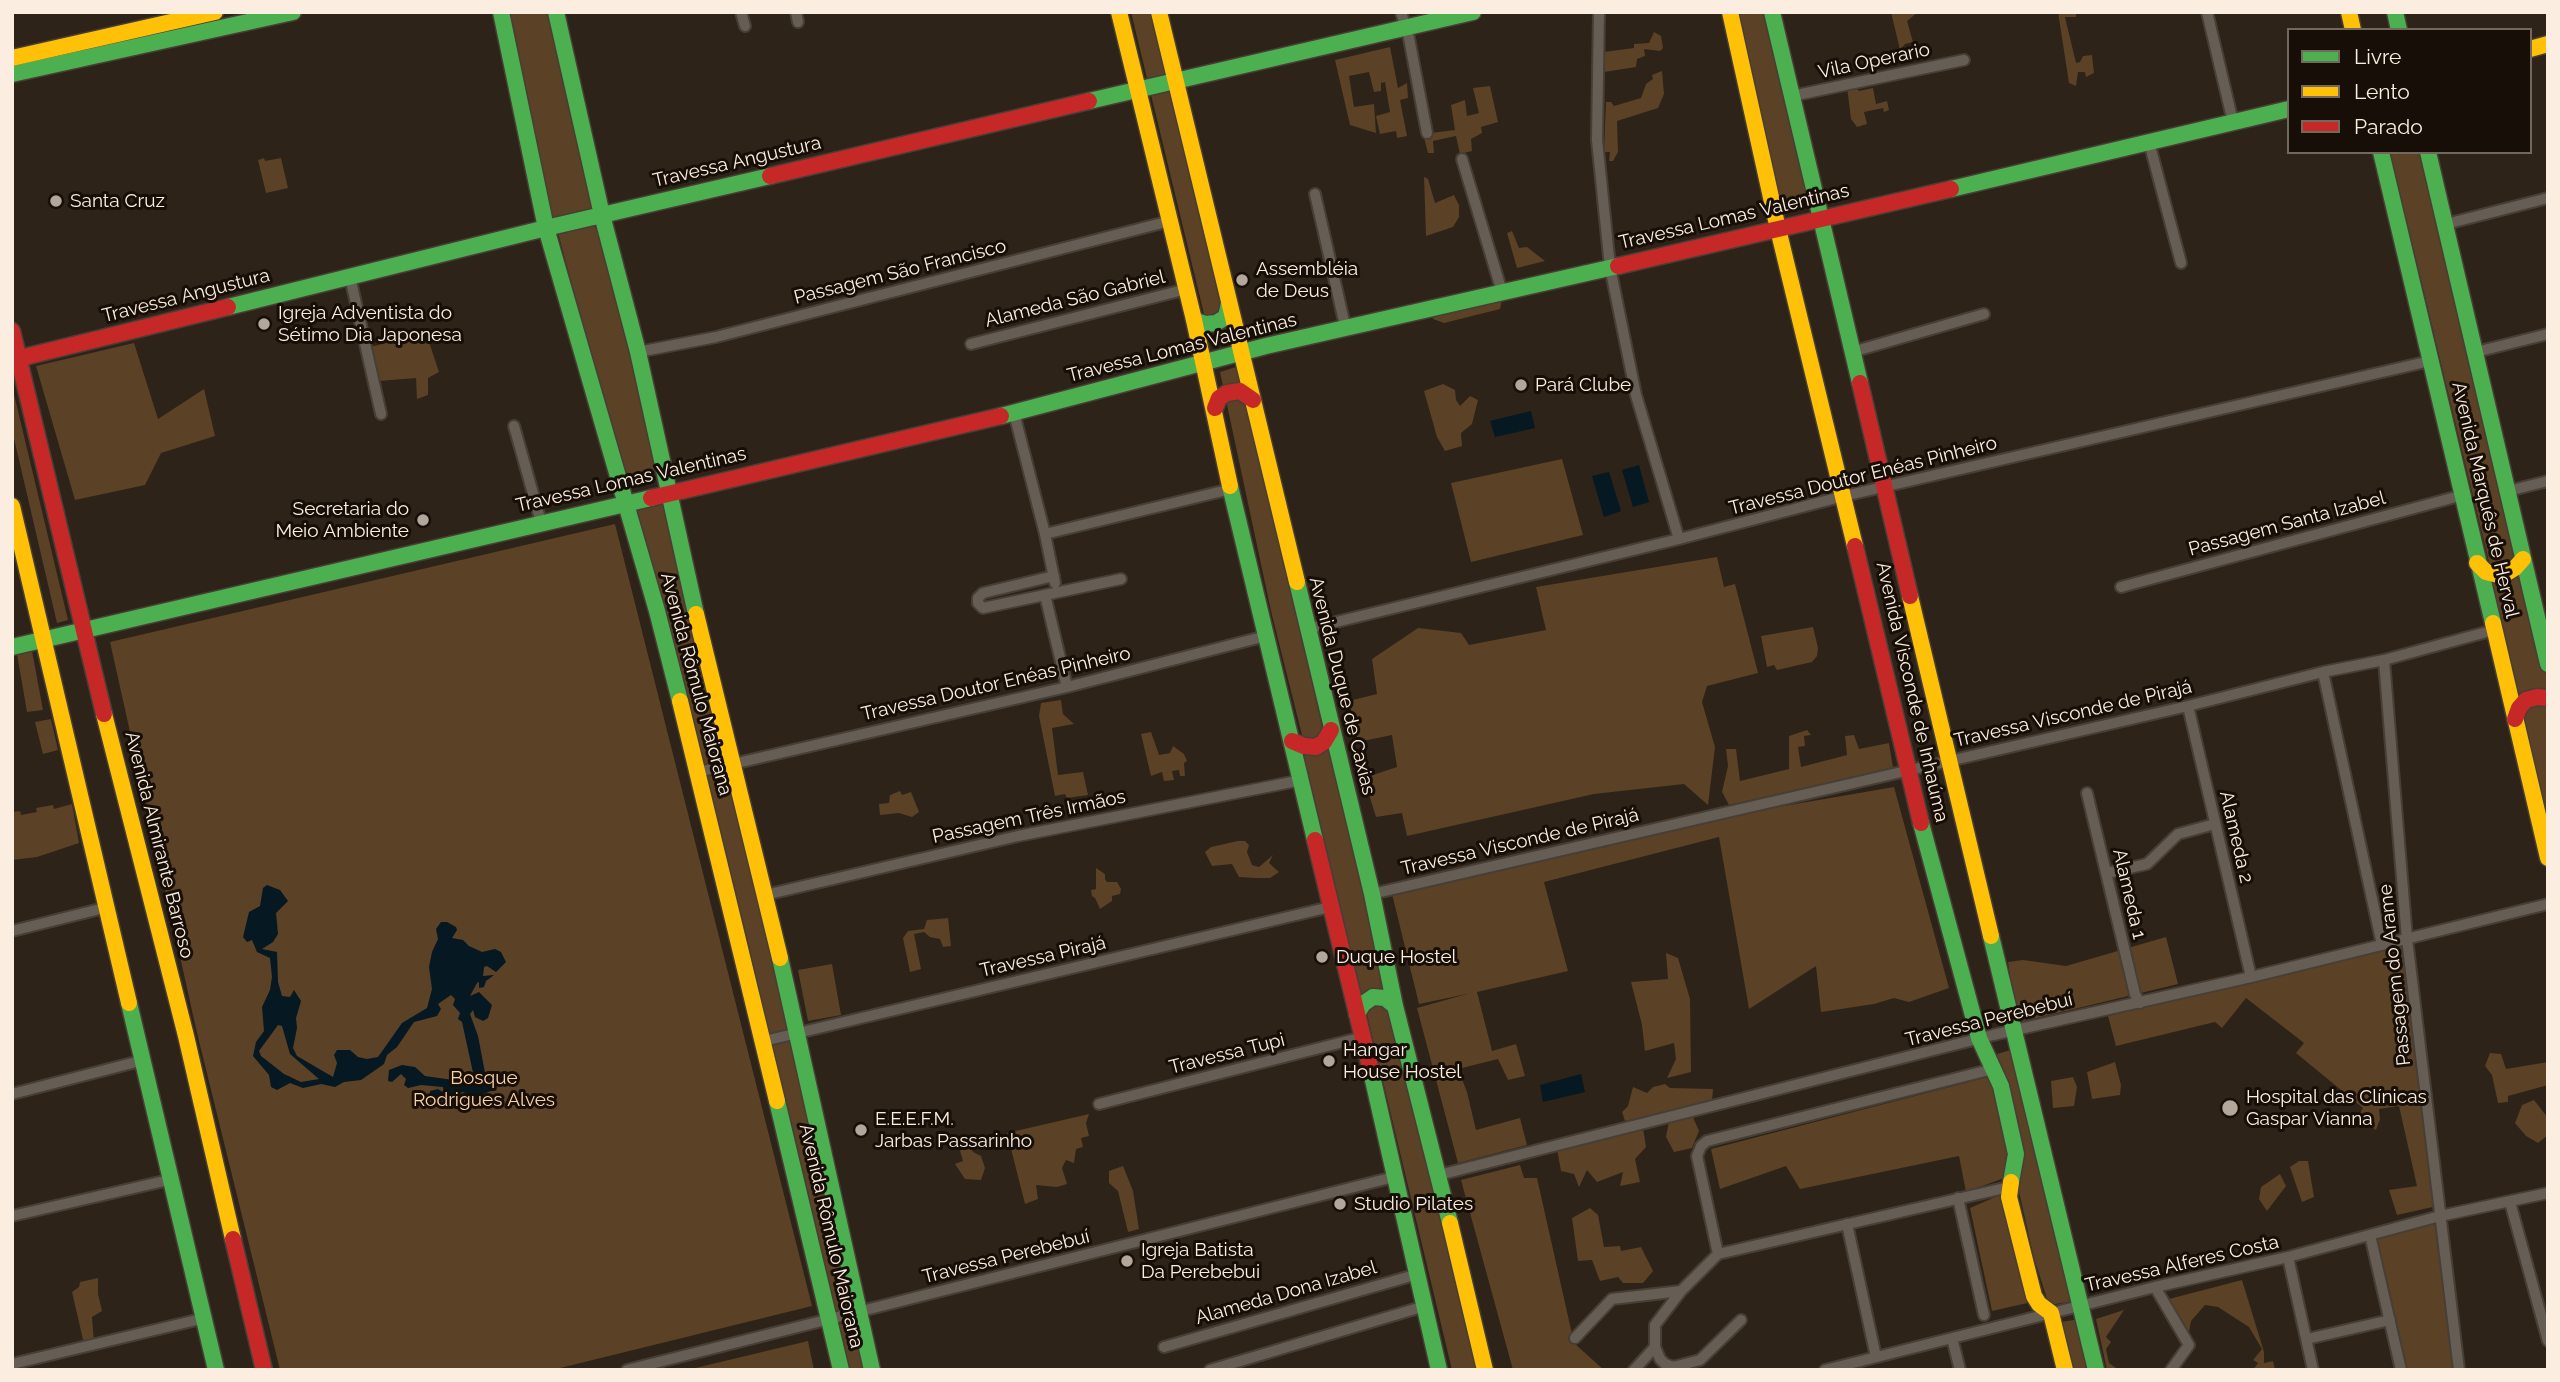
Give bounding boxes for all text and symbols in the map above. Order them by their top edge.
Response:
legend [2287,28,2532,154]
street label: Vila Operario [1816,38,1932,84]
text: Livre [2354,44,2401,69]
text: Lento [2354,79,2410,104]
text: Parado [2354,114,2423,139]
street label: Travessa Angustura [651,132,823,192]
street label: Travessa Lomas Valentinas [1617,179,1851,255]
place label: Santa Cruz [70,190,165,212]
marker: Santa Cruz [48,193,64,209]
street label: Passagem São Francisco [792,235,1008,309]
place label: Assembléia de Deus [1256,258,1358,302]
street label: Travessa Angustura [100,264,272,328]
street label: Alameda São Gabriel [983,266,1167,332]
marker: Assembléia de Deus [1234,272,1250,288]
place label: Igreja Adventista do Sétimo Dia Japonesa [278,302,462,346]
street label: Travessa Lomas Valentinas [1065,308,1299,388]
marker: Igreja Adventista do Sétimo Dia Japonesa [256,316,272,332]
place label: Pará Clube [1535,374,1631,396]
marker: Pará Clube [1513,377,1529,393]
street label: Avenida Marquês de Herval [2447,380,2523,620]
street label: Travessa Doutor Enéas Pinheiro [1727,432,1999,520]
street label: Travessa Lomas Valentinas [514,442,748,518]
street label: Passagem Santa Izabel [2186,487,2388,561]
place label: Secretaria do Meio Ambiente [275,498,409,542]
marker: Secretaria do Meio Ambiente [415,512,431,528]
street label: Avenida Visconde de Inhaúma [1871,560,1953,824]
street label: Avenida Rômulo Maiorana [655,570,737,798]
street label: Avenida Duque de Caxias [1304,575,1380,797]
street label: Travessa Doutor Enéas Pinheiro [859,642,1133,726]
street label: Travessa Visconde de Pirajá [1952,676,2194,752]
street label: Avenida Almirante Barroso [120,729,198,961]
street label: Passagem Três Irmãos [930,785,1128,849]
street label: Alameda 2 [2214,789,2258,885]
street label: Travessa Visconde de Pirajá [1399,804,1641,880]
street label: Alameda 1 [2108,847,2150,941]
street label: Passagem do Arame [2374,883,2416,1067]
street label: Travessa Pirajá [978,931,1108,983]
place label: Duque Hostel [1336,946,1457,968]
marker: Duque Hostel [1314,949,1330,965]
street label: Travessa Perebebuí [1903,988,2075,1052]
street label: Travessa Tupi [1167,1029,1287,1079]
place label: Hangar House Hostel [1343,1039,1461,1083]
marker: Hangar House Hostel [1321,1053,1337,1069]
park label: Bosque Rodrigues Alves [413,1067,555,1111]
place label: Hospital das Clínicas Gaspar Vianna [2246,1086,2427,1130]
marker: Hospital das Clínicas Gaspar Vianna [2220,1098,2240,1118]
place label: E.E.E.F.M. Jarbas Passarinho [875,1108,1032,1152]
street label: Avenida Rômulo Maiorana [794,1122,868,1350]
marker: E.E.E.F.M. Jarbas Passarinho [853,1122,869,1138]
place label: Studio Pilates [1354,1193,1473,1215]
marker: Studio Pilates [1332,1196,1348,1212]
street label: Travessa Perebebuí [920,1225,1092,1289]
street label: Travessa Alferes Costa [2083,1231,2281,1297]
place label: Igreja Batista Da Perebebui [1141,1239,1260,1283]
marker: Igreja Batista Da Perebebui [1119,1253,1135,1269]
street label: Alameda Dona Izabel [1193,1256,1379,1330]

